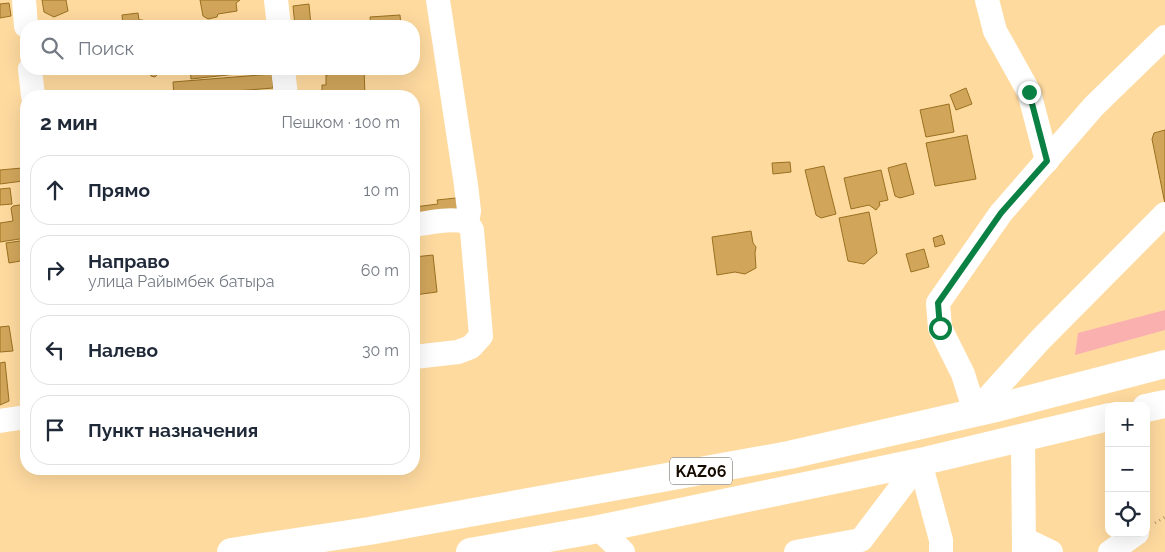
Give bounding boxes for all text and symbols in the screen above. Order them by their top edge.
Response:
search box [20,20,420,75]
icon: search [38,34,66,62]
text: Поиск [78,37,134,59]
route end [1018,81,1041,104]
text: 2 мин [40,110,98,135]
text: Пешком · 100 m [281,113,400,132]
icon: ahead [41,176,69,204]
text: Прямо [88,179,150,201]
text: 10 m [364,181,399,200]
text: Направо [88,250,169,272]
icon: right [41,256,69,284]
text: 60 m [361,261,399,280]
text: улица Райымбек батыра [88,272,274,291]
route start [929,317,952,340]
icon: left [41,336,69,364]
text: Налево [88,339,158,361]
text: 30 m [362,341,399,360]
map controls [1105,402,1150,537]
button: + [1105,402,1150,447]
icon: arrive [41,416,69,444]
text: Пункт назначения [88,419,258,441]
button: − [1105,447,1150,492]
road number: KАZ06 [670,458,732,484]
button: locate [1105,492,1150,537]

